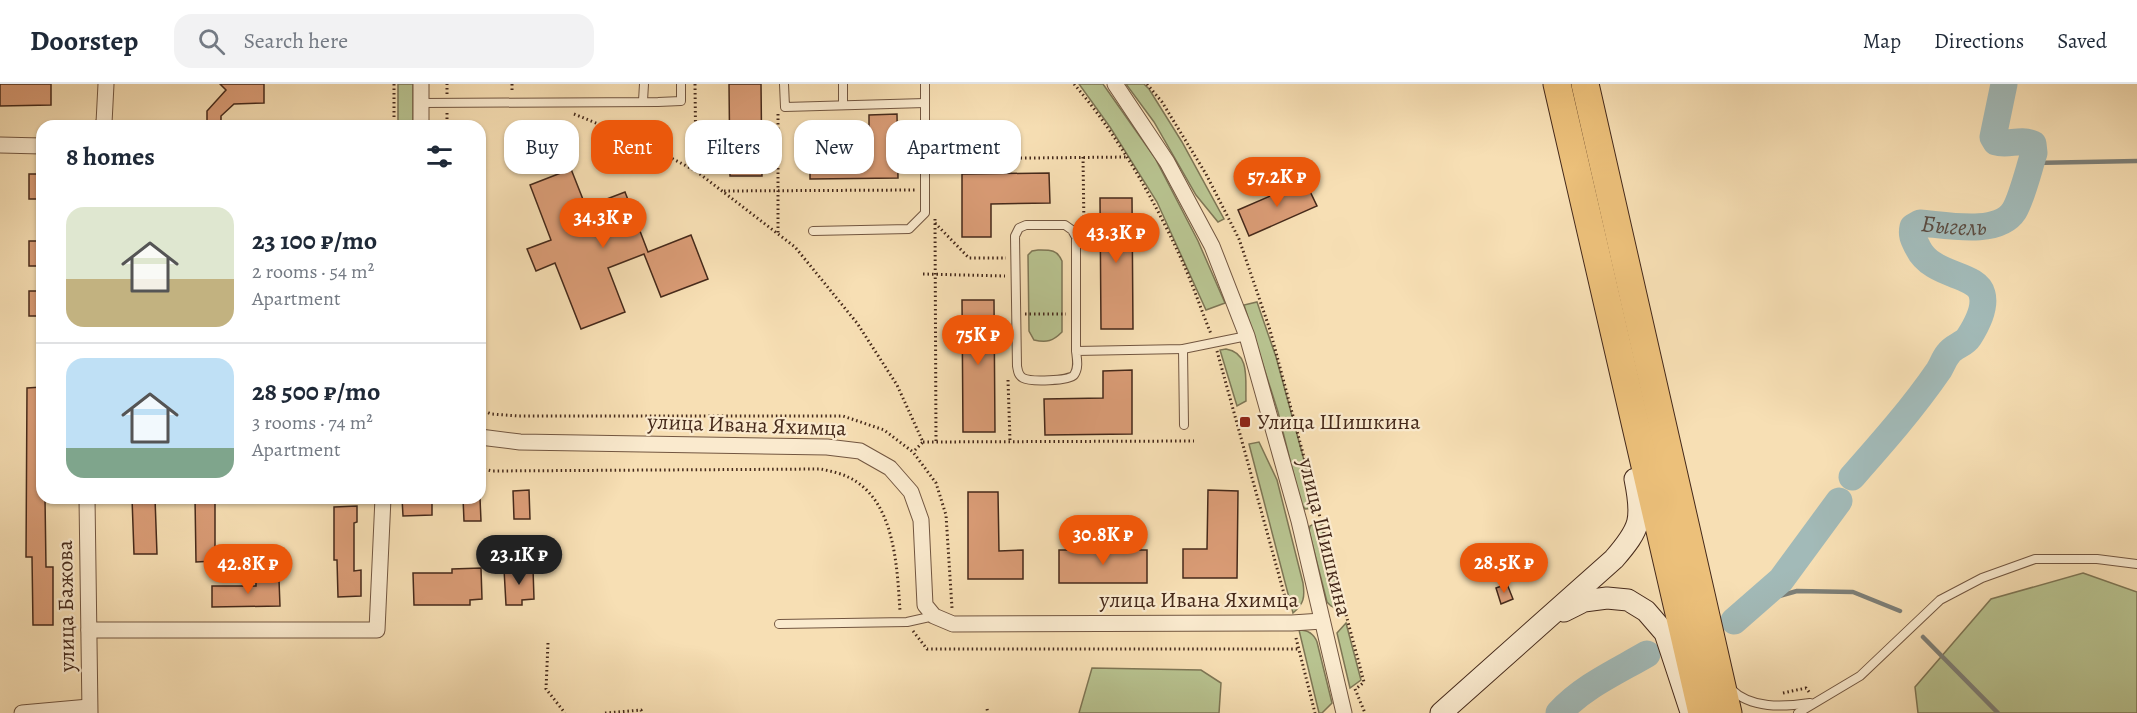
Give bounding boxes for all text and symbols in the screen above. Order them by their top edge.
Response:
search box [174,14,594,68]
text: Doorstep [30,22,138,60]
icon: search [195,25,228,58]
text: Search here [243,26,348,56]
text: Map [1863,27,1901,55]
text: Directions [1934,27,2024,55]
text: Saved [2057,27,2107,55]
chip: Buy [504,120,579,174]
chip: Rent [591,120,673,174]
chip: Filters [685,120,782,174]
chip: New [794,120,874,174]
chip: Apartment [886,120,1021,174]
text: 8 homes [66,139,155,174]
icon: filters [423,140,456,173]
pin: 57.2K ₽ [1222,157,1332,208]
text: 57.2K ₽ [1247,163,1307,190]
pin: 34.3K ₽ [548,198,658,249]
text: 34.3K ₽ [574,204,632,231]
water label: Быгель [1919,207,1988,243]
pin: 43.3K ₽ [1061,213,1171,264]
text: 43.3K ₽ [1087,219,1145,246]
text: 23 100 ₽/mo [252,223,377,258]
icon: home [114,231,186,303]
text: 2 rooms · 54 m² [252,258,374,285]
text: Apartment [252,285,341,312]
pin: 75K ₽ [936,315,1020,366]
text: 75K ₽ [956,321,1000,348]
text: 28 500 ₽/mo [252,374,380,409]
icon: home [114,382,186,454]
street label: улица Ивана Яхимца [646,407,848,443]
place label: Улица Шишкина [1257,407,1421,437]
text: 3 rooms · 74 m² [252,409,373,436]
marker: Улица Шишкина [1238,415,1252,429]
text: Apartment [252,436,341,463]
street label: улица Шишкина [1291,454,1359,620]
pin: 30.8K ₽ [1048,515,1158,566]
text: 30.8K ₽ [1073,521,1133,548]
pin: 23.1K ₽ [464,535,574,586]
street label: улица Бажова [50,539,82,673]
text: 23.1K ₽ [490,541,548,568]
pin: 28.5K ₽ [1449,543,1559,594]
pin: 42.8K ₽ [193,544,303,595]
text: 28.5K ₽ [1474,549,1534,576]
text: 42.8K ₽ [218,550,278,577]
street label: улица Ивана Яхимца [1098,585,1299,615]

